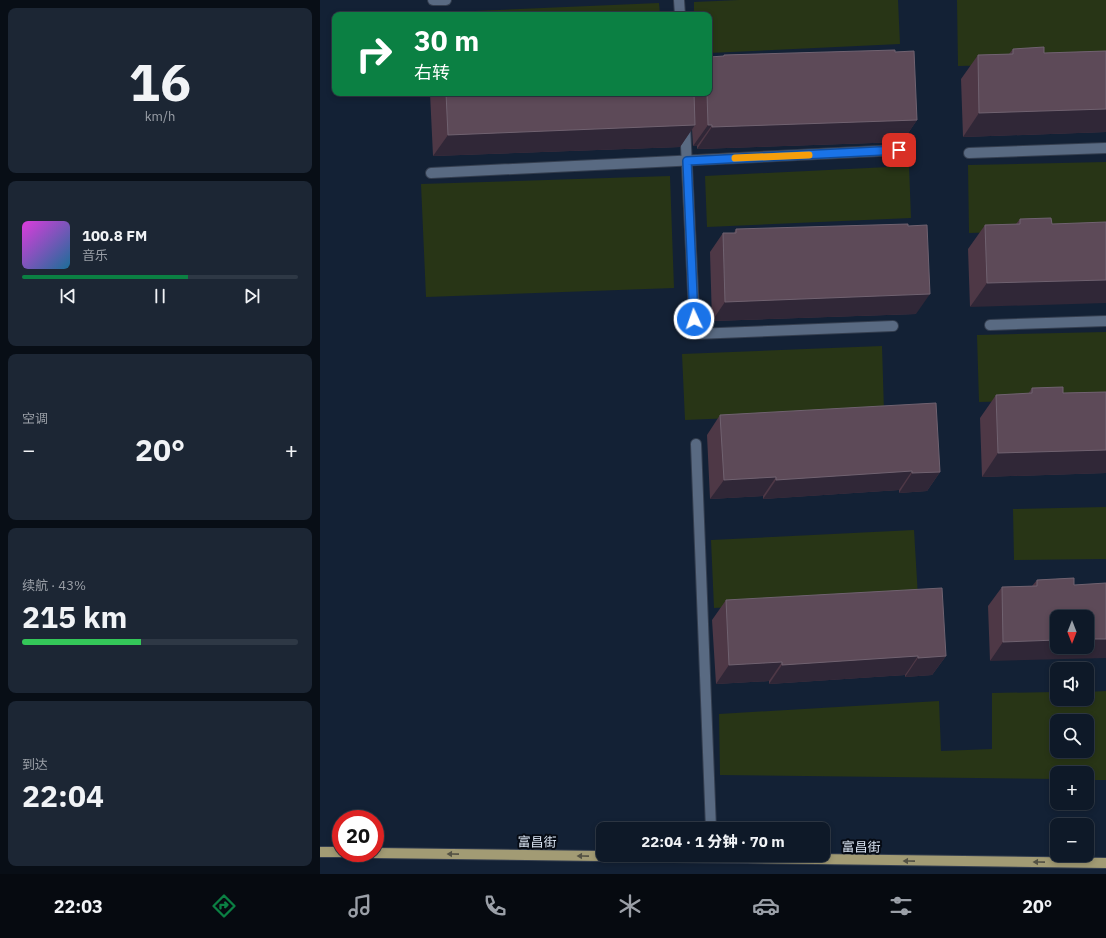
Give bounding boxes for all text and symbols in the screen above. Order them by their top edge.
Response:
text: 30 m [414,22,479,59]
icon: right [348,28,400,80]
text: 16 [129,48,191,115]
text: 右转 [414,61,450,84]
text: km/h [145,108,175,125]
pin [882,133,916,167]
icon: arrive [888,139,910,161]
text: 100.8 FM [82,226,147,245]
text: 音乐 [82,247,108,264]
icon: previous [57,285,79,307]
icon: pause [149,285,171,307]
icon: next [241,285,263,307]
position arrow [673,298,715,340]
text: 空调 [22,410,48,427]
text: 20° [135,430,185,469]
text: − [22,435,35,464]
text: + [285,435,298,464]
text: 续航 · 43% [22,577,86,594]
text: 215 km [22,597,127,636]
north arrow [1050,610,1094,654]
map controls [1050,610,1094,862]
button: sound [1050,662,1094,706]
button: search [1050,714,1094,758]
text: 到达 [22,756,48,773]
button: + [1050,766,1094,810]
text: 22:04 [22,776,104,815]
speed limit sign: 20 [332,810,384,862]
button: − [1050,818,1094,862]
text: 22:04 · 1 分钟 · 70 m [641,832,785,851]
street label: 富昌街 [517,833,557,851]
street label: 富昌街 [841,838,881,856]
one-way arrow [446,851,459,857]
one-way arrow [576,853,589,859]
one-way arrow [903,857,915,864]
one-way arrow [1033,859,1045,866]
icon: directions [210,892,238,920]
icon: music [346,892,374,920]
icon: phone [481,892,509,920]
icon: climate [616,892,644,920]
icon: car [752,892,780,920]
icon: filters [887,892,915,920]
text: 22:03 [54,895,103,918]
text: 20° [1022,895,1052,918]

